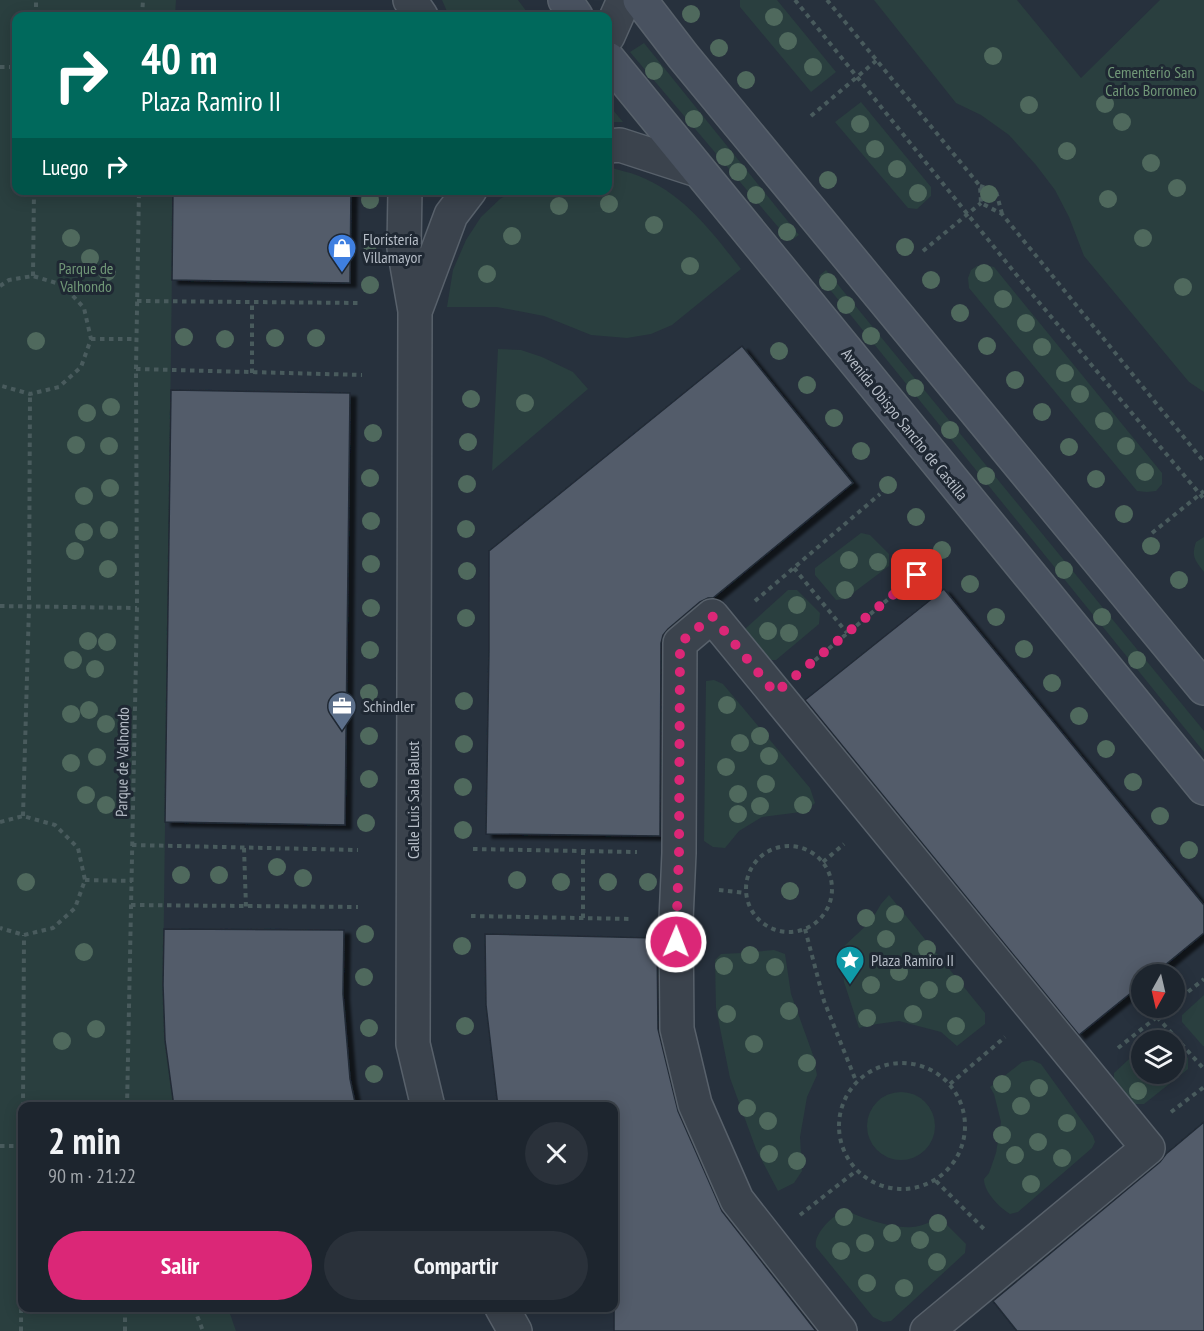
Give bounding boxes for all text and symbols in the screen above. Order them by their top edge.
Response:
text: 40 m [141,31,218,86]
icon: right [42,36,120,114]
park label: Cementerio San Carlos Borromeo [1105,62,1197,100]
text: Plaza Ramiro II [141,84,281,118]
icon: right [100,150,133,183]
text: Luego [42,153,88,181]
place label: Floristería Villamayor [362,229,422,267]
shop icon: Floristería Villamayor [326,232,358,274]
park label: Parque de Valhondo [59,258,113,296]
street label: Avenida Obispo Sancho de Castilla [837,344,973,504]
pin [891,549,942,600]
icon: arrive [900,558,933,591]
office icon: Schindler [326,690,358,732]
place label: Schindler [363,696,415,716]
street label: Parque de Valhondo [111,707,133,817]
street label: Calle Luis Sala Balust [403,741,423,859]
position arrow [644,910,708,974]
place icon: Plaza Ramiro II [834,944,866,986]
place label: Plaza Ramiro II [871,950,954,970]
north arrow [1131,964,1185,1018]
map controls [1131,964,1185,1084]
button: layers [1131,1030,1185,1084]
text: 2 min [48,1117,121,1164]
button: close [525,1122,588,1185]
text: 90 m · 21:22 [48,1163,136,1189]
button: Salir [48,1231,312,1300]
button: Compartir [324,1231,588,1300]

